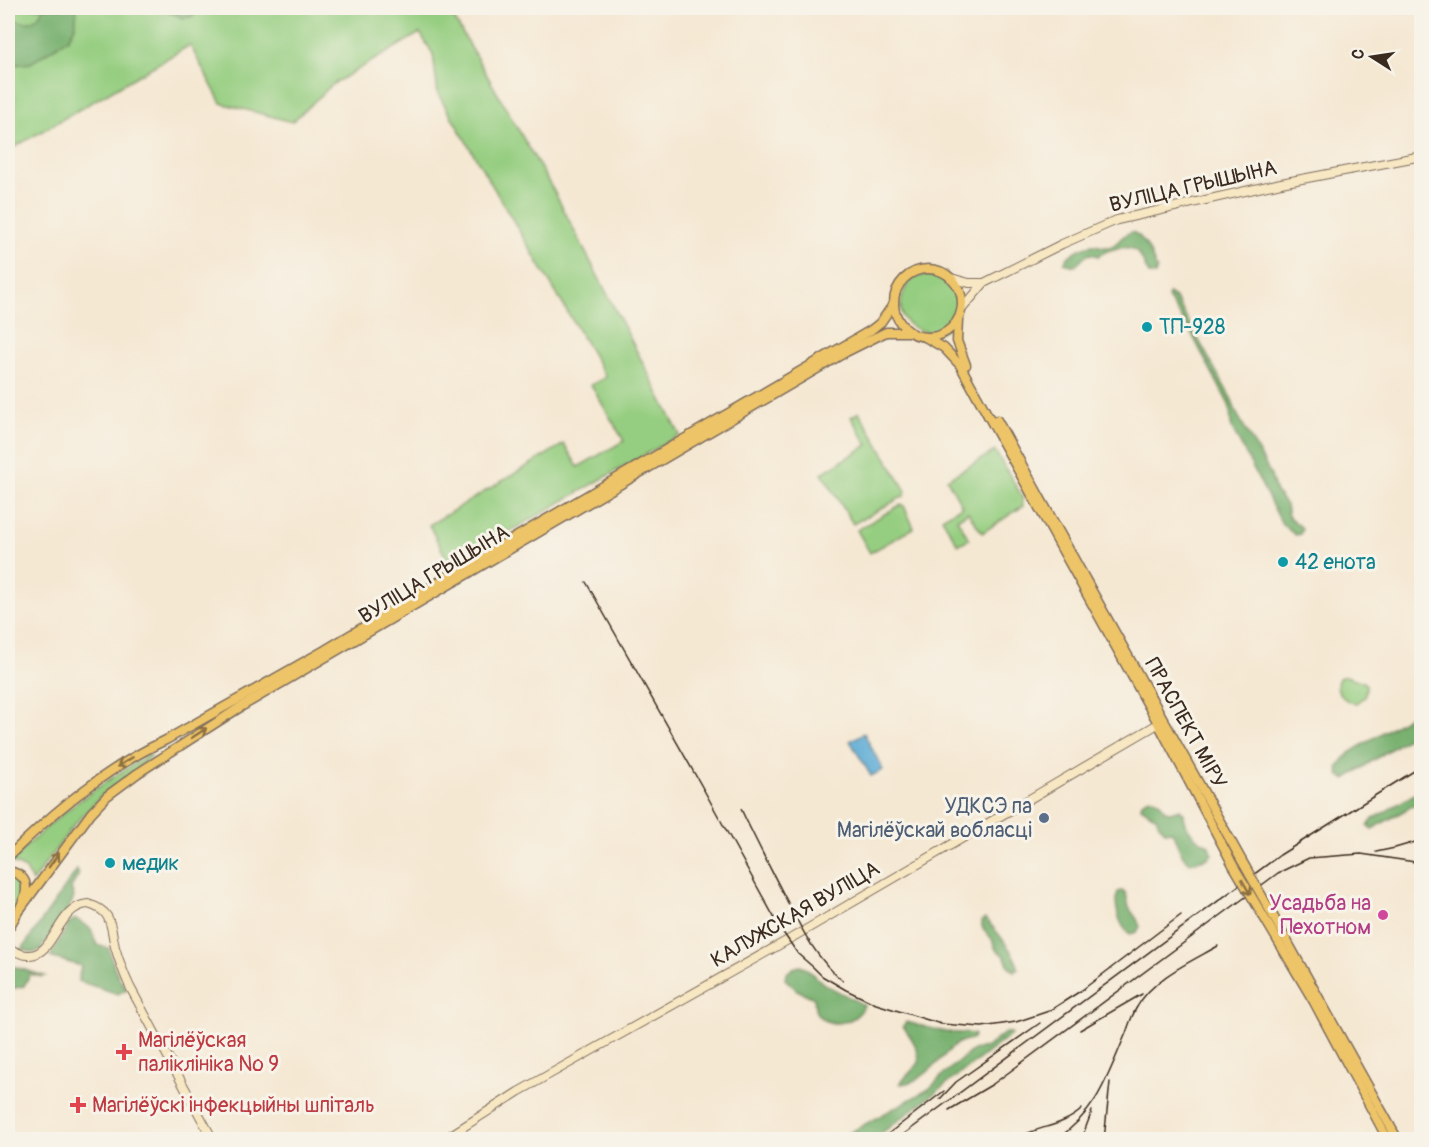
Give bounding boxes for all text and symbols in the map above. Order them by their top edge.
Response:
north arrow [1342,27,1402,87]
text: С [1347,47,1369,61]
street label: ВУЛІЦА ГРЫШЫНА [1107,154,1279,219]
place label: ТП-928 [1159,314,1225,341]
marker: ТП-928 [1140,320,1154,334]
street label: ВУЛІЦА ГРЫШЫНА [354,519,514,630]
place label: 42 енота [1295,549,1376,576]
marker: 42 енота [1276,555,1290,569]
street label: ПРАСПЕКТ МІРУ [1138,653,1233,794]
one-way arrow [191,727,208,740]
one-way arrow [117,757,134,769]
place label: УДКСЭ па Магілёўскай вобласці [837,793,1032,844]
marker: УДКСЭ па Магілёўскай вобласці [1037,811,1051,825]
place label: медик [122,850,179,877]
one-way arrow [48,853,60,869]
street label: КАЛУЖСКАЯ ВУЛІЦА [706,855,884,974]
marker: медик [103,856,117,870]
one-way arrow [1240,878,1252,895]
place label: Усадьба на Пехотном [1269,890,1371,941]
marker: Усадьба на Пехотном [1376,908,1390,922]
place label: Магілёўская паліклініка № 9 [138,1027,279,1078]
marker: Магілёўская паліклініка № 9 [115,1043,133,1061]
place label: Магілёўскі інфекцыйны шпіталь [92,1092,375,1119]
marker: Магілёўскі інфекцыйны шпіталь [69,1096,87,1114]

